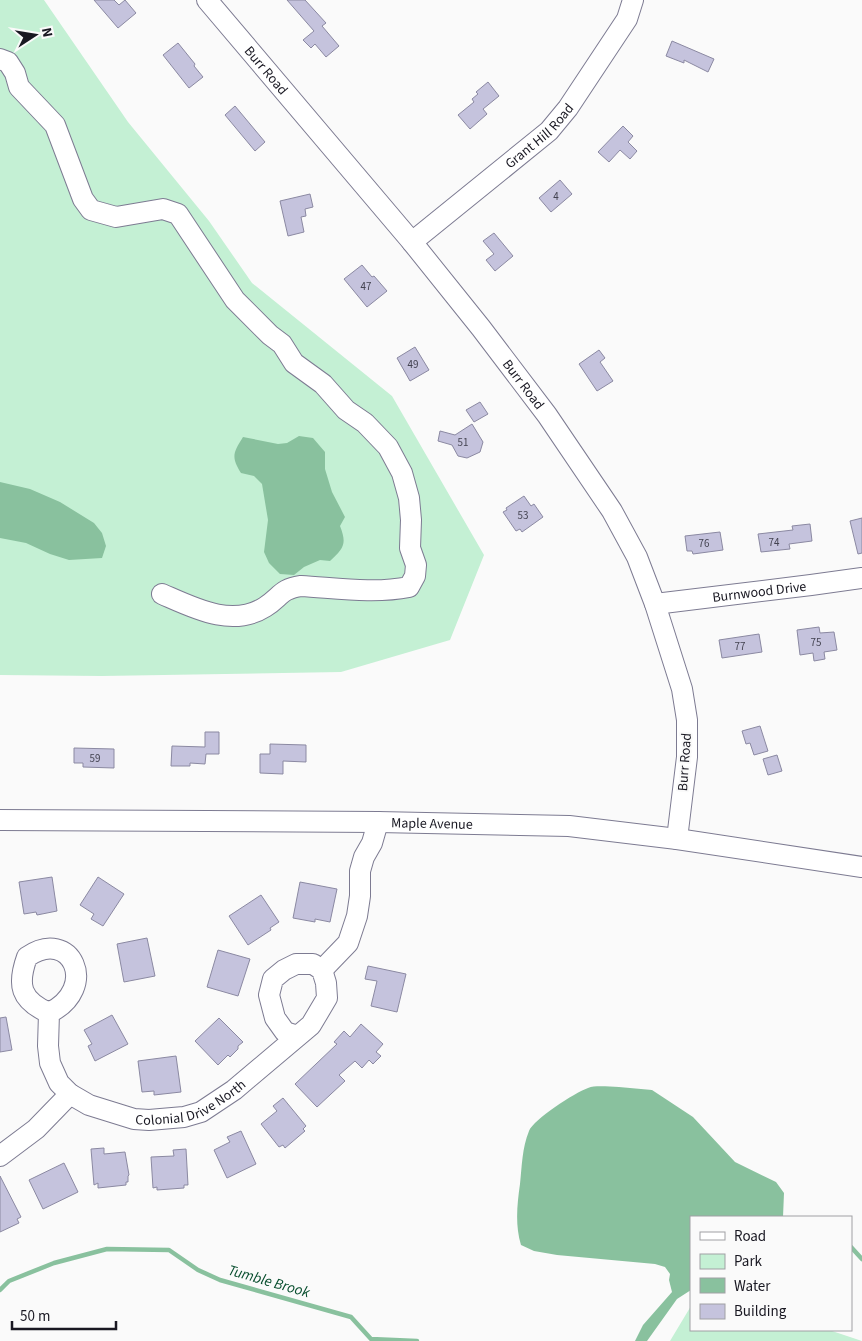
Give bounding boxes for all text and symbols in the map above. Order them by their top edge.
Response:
north arrow [10,10,60,60]
text: N [36,26,57,39]
street label: Burr Road [239,42,292,100]
street label: Grant Hill Road [501,99,579,174]
house number: 4 [553,189,559,204]
house number: 47 [361,279,371,294]
street label: Burr Road [497,356,548,414]
house number: 49 [408,357,418,372]
house number: 51 [458,435,468,450]
house number: 53 [518,508,528,523]
house number: 74 [769,535,780,550]
house number: 76 [699,536,710,551]
street label: Burnwood Drive [711,577,808,608]
house number: 75 [811,635,821,650]
house number: 77 [735,639,745,654]
street label: Burr Road [673,732,697,792]
house number: 59 [90,751,100,766]
street label: Maple Avenue [391,813,473,835]
street label: Colonial Drive North [135,1075,250,1131]
legend [690,1216,852,1331]
text: Road [734,1226,766,1247]
text: Park [734,1251,763,1272]
water label: Tumble Brook [226,1260,313,1303]
text: Water [734,1276,771,1297]
scale bar [12,1298,116,1330]
text: Building [734,1301,787,1322]
text: 50 m [20,1306,50,1327]

